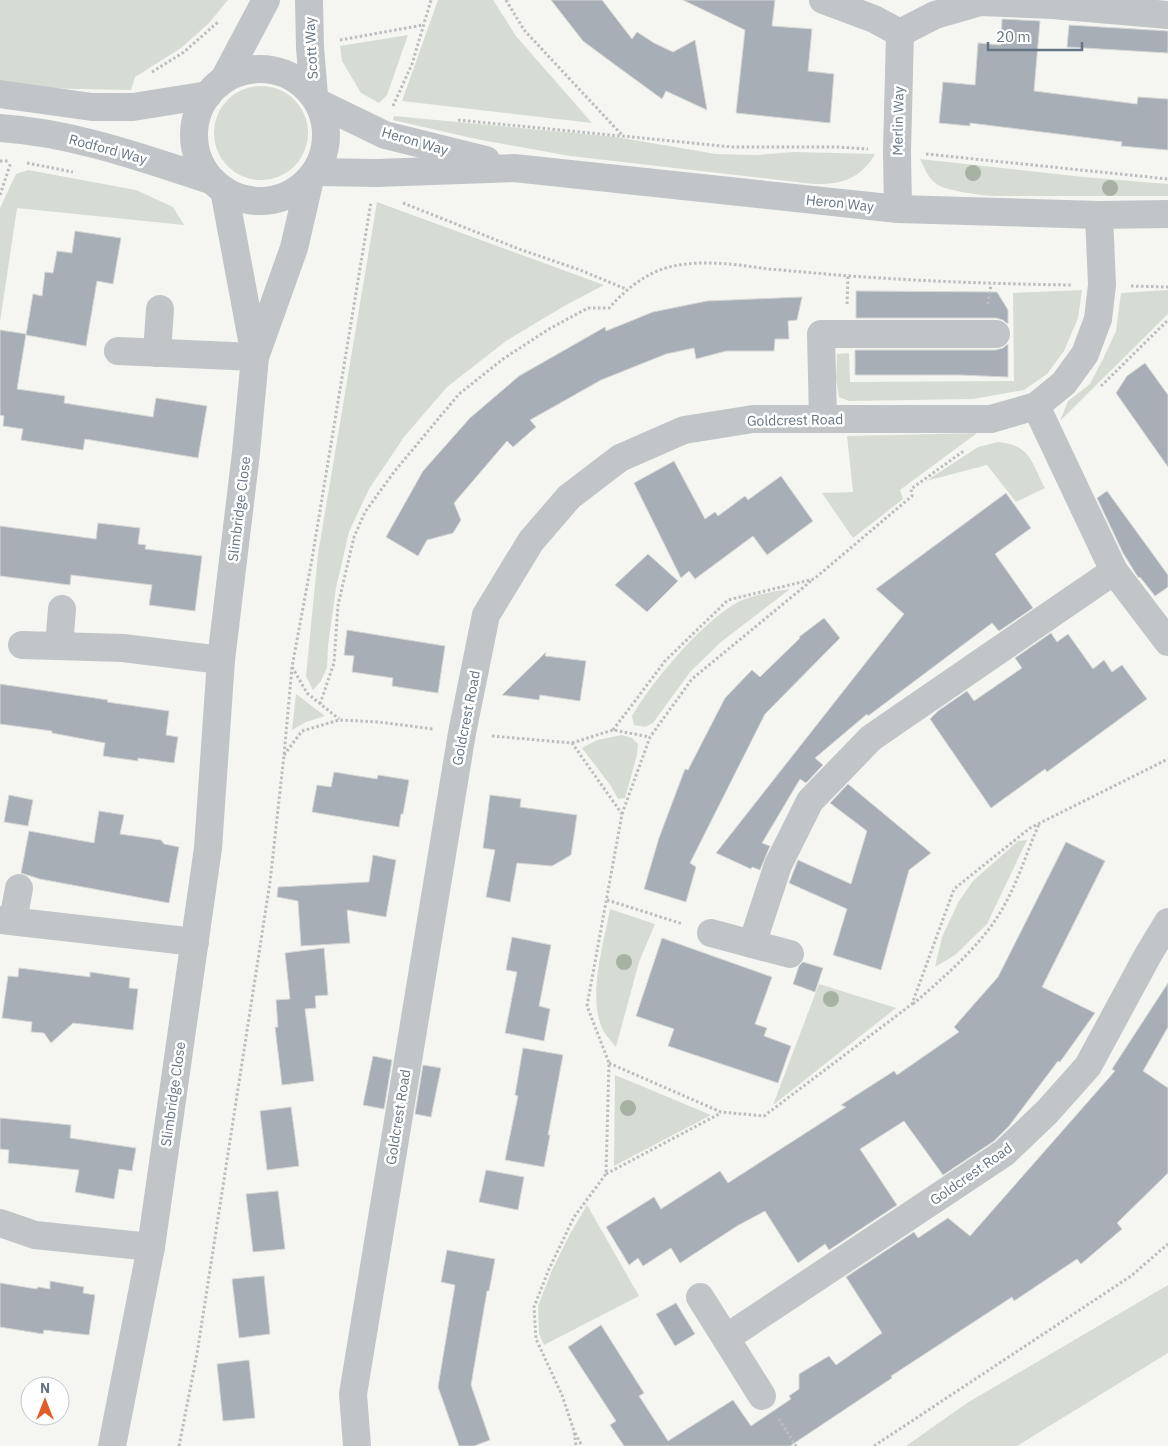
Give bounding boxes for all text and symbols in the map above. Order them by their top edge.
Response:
street label: Scott Way [300,16,322,80]
scale bar [988,20,1082,52]
text: 20 m [996,27,1031,46]
street label: Merlin Way [888,86,908,156]
street label: Heron Way [380,123,450,159]
street label: Rodford Way [67,130,149,168]
street label: Heron Way [805,190,875,216]
street label: Goldcrest Road [747,410,843,430]
street label: Slimbridge Close [224,455,254,563]
street label: Goldcrest Road [448,669,484,767]
street label: Slimbridge Close [157,1040,189,1148]
street label: Goldcrest Road [382,1068,414,1166]
street label: Goldcrest Road [926,1139,1016,1209]
north arrow [20,1376,70,1426]
text: N [40,1379,50,1397]

